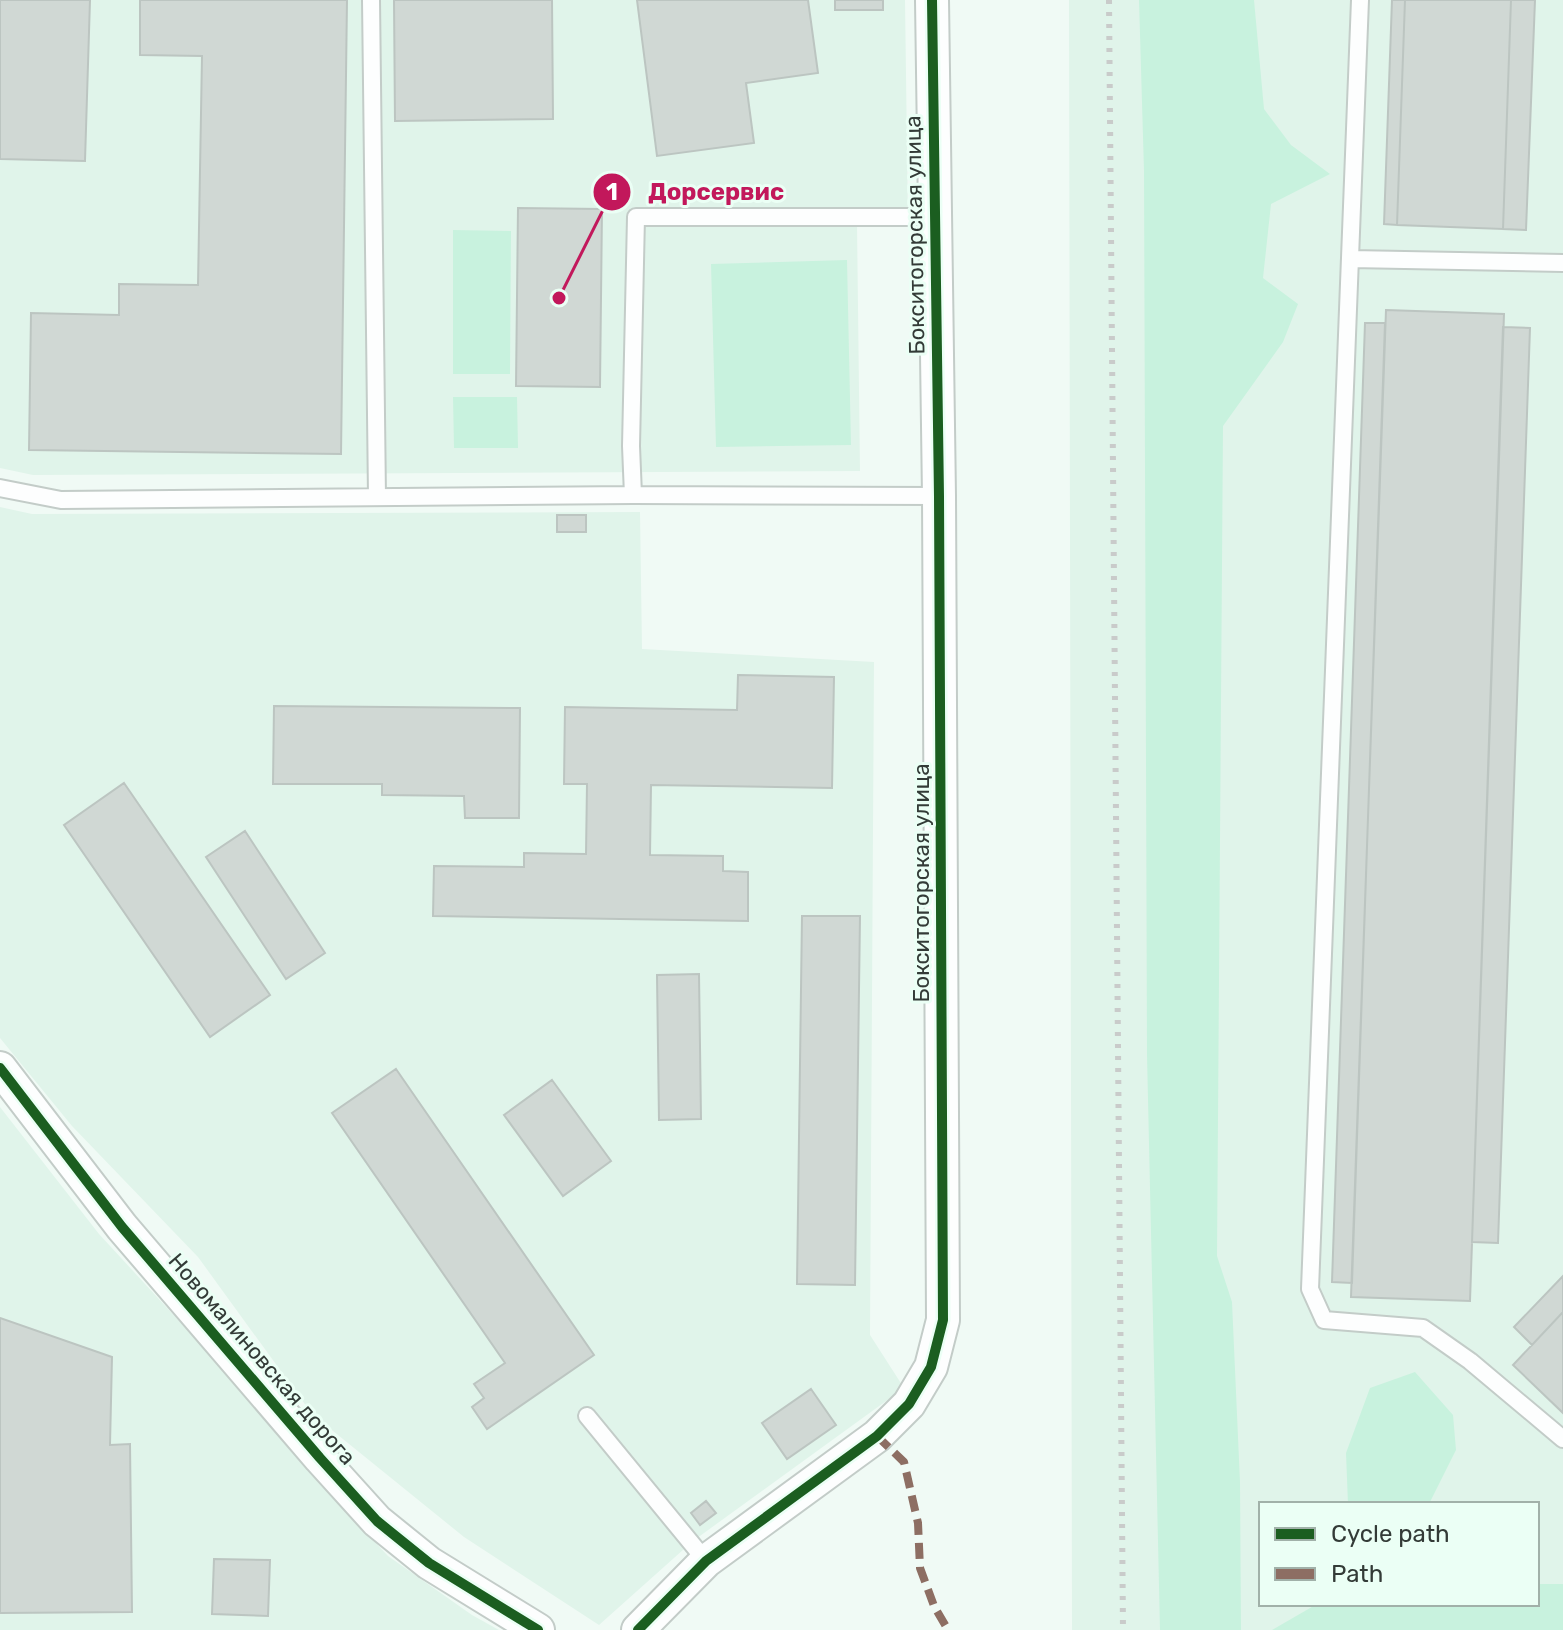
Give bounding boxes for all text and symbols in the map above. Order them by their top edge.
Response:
street label: Бокситогорская улица [899,115,931,355]
callout: Дорсервис [592,168,800,216]
text: 1 [606,178,618,206]
text: Дорсервис [648,178,784,206]
street label: Бокситогорская улица [908,763,935,1003]
street label: Новомалиновская дорога [163,1248,361,1470]
legend [1259,1502,1539,1606]
text: Cycle path [1331,1520,1450,1548]
text: Path [1331,1560,1383,1588]

